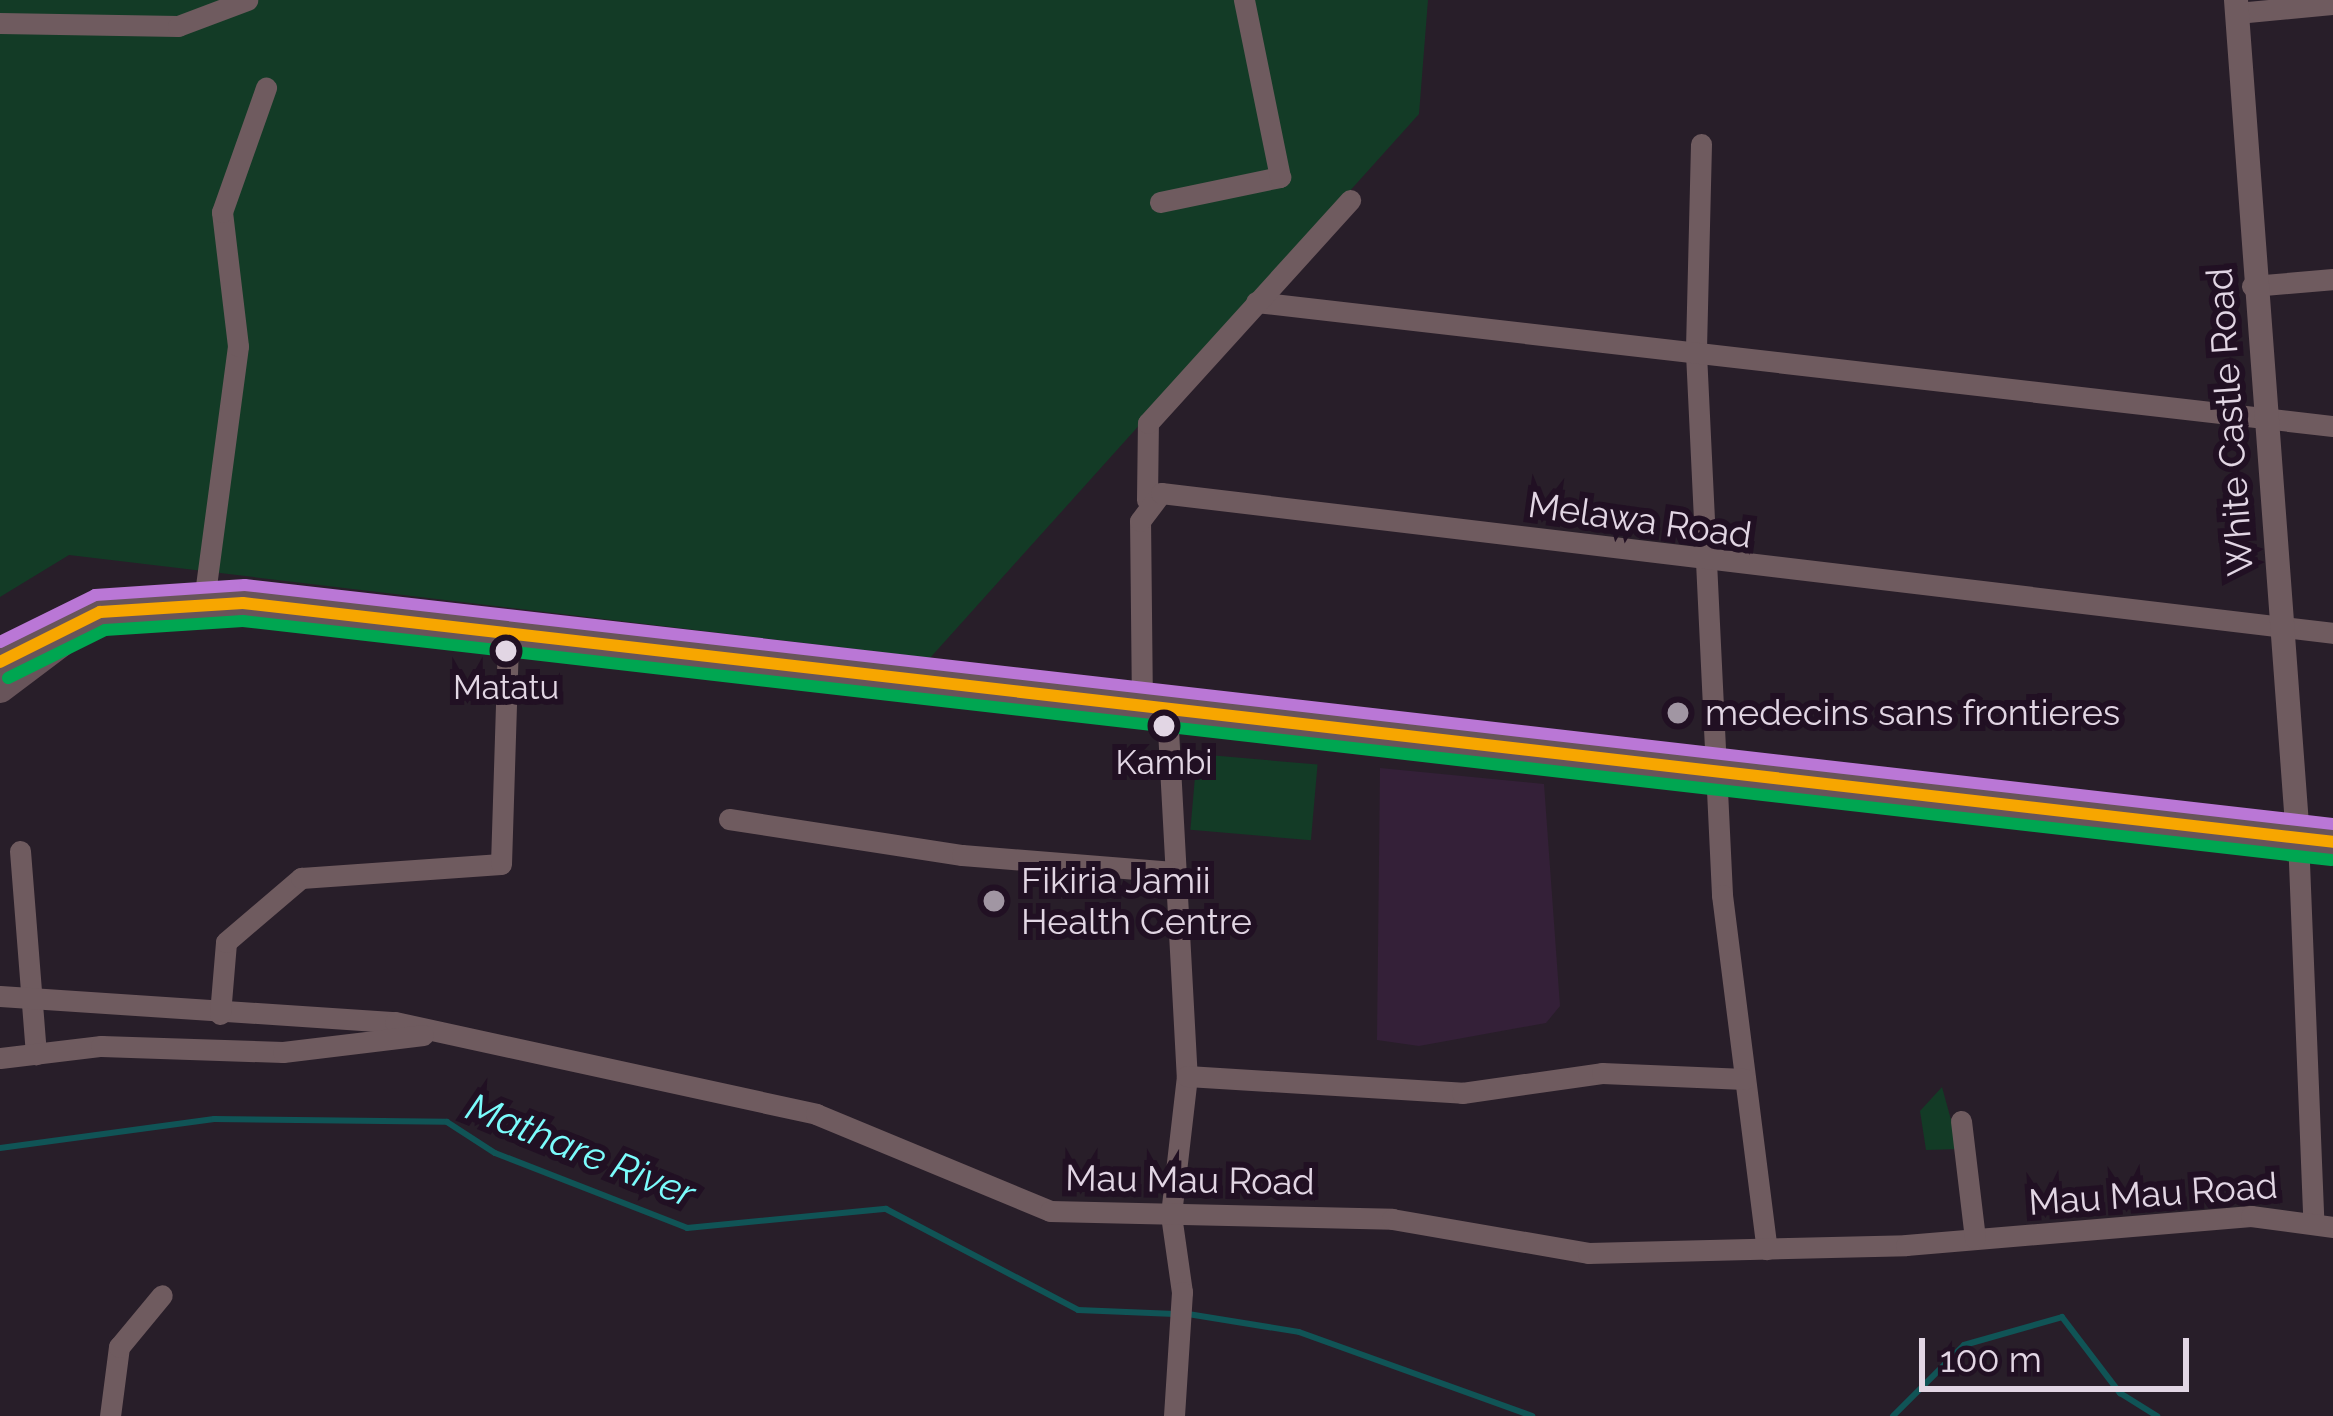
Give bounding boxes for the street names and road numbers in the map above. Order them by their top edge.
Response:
street label: White Castle Road [2198,266,2262,578]
street label: Melawa Road [1525,483,1755,557]
street label: Mau Mau Road [1065,1156,1315,1204]
street label: Mau Mau Road [2027,1164,2279,1224]

